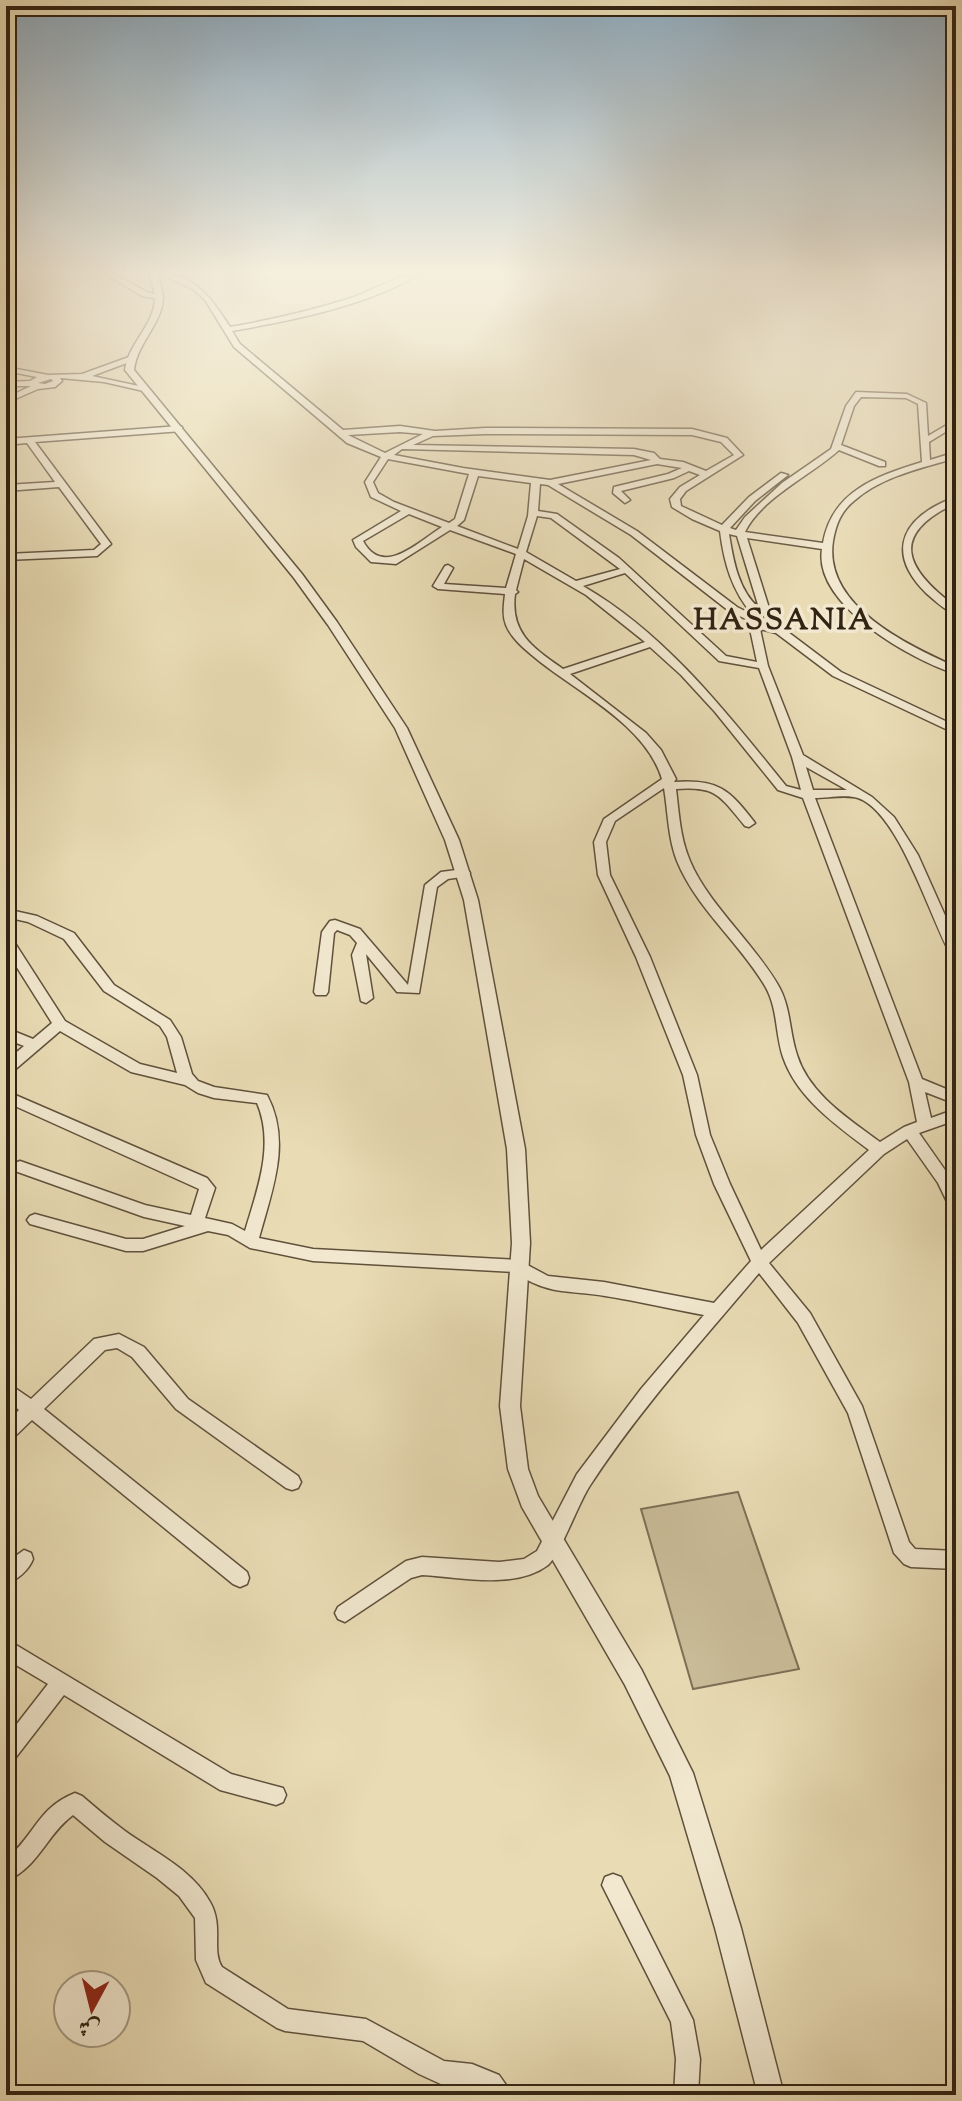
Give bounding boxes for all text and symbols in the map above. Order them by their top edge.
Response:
district label: HASSANIA [693,600,875,643]
north arrow [52,1969,132,2049]
text: ش [77,2009,103,2043]

